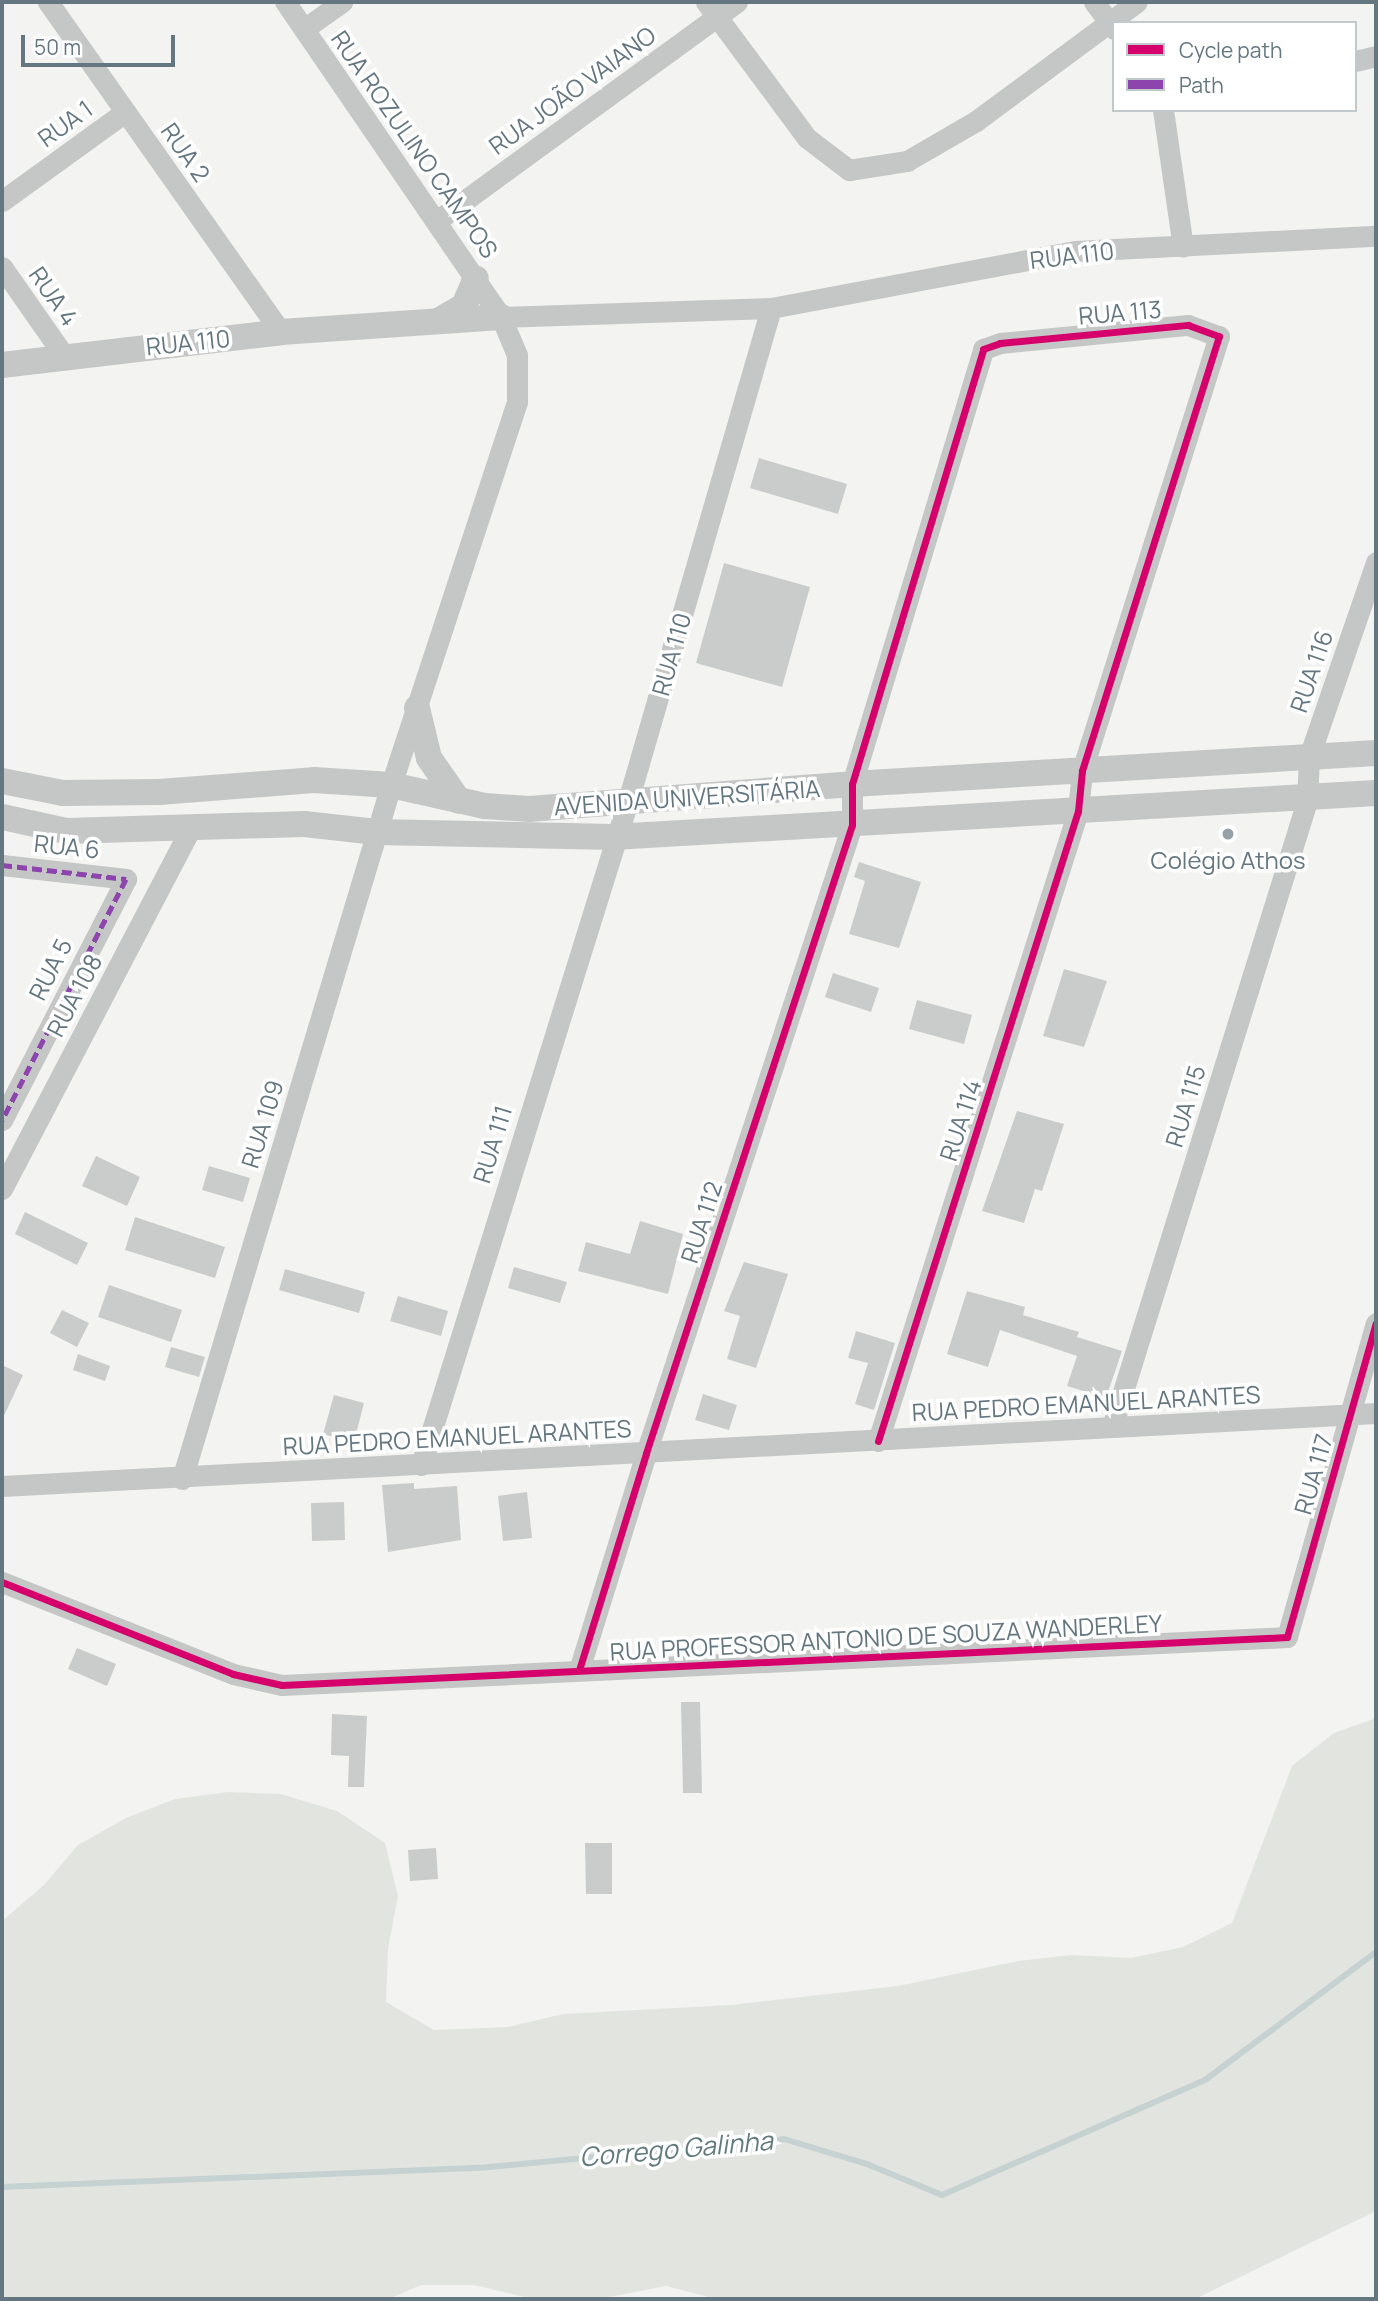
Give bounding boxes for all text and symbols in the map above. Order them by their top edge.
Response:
street label: RUA JOÃO VAIANO [483,20,661,160]
scale bar [24,21,178,65]
legend [1112,21,1357,112]
street label: RUA ROZULINO CAMPOS [326,25,504,263]
text: 50 m [34,33,81,61]
text: Cycle path [1179,36,1282,64]
text: Path [1179,71,1224,99]
street label: RUA 1 [32,94,98,152]
street label: RUA 2 [156,117,216,187]
street label: RUA 110 [1028,236,1116,274]
street label: RUA 4 [23,261,85,331]
street label: RUA 113 [1077,294,1163,330]
street label: RUA 110 [144,323,232,361]
street label: RUA 110 [645,609,697,699]
street label: RUA 116 [1284,626,1338,716]
street label: AVENIDA UNIVERSITÁRIA [553,773,821,821]
marker: Colégio Athos [1220,826,1236,842]
street label: RUA 6 [33,828,101,864]
place label: Colégio Athos [1150,846,1306,874]
street label: RUA 5 [22,933,78,1005]
street label: RUA 108 [40,949,108,1041]
street label: RUA 115 [1159,1062,1211,1150]
street label: RUA 114 [933,1076,987,1164]
street label: RUA 109 [235,1077,289,1171]
street label: RUA 111 [467,1102,517,1186]
street label: RUA 112 [674,1178,728,1266]
street label: RUA PEDRO EMANUEL ARANTES [910,1379,1262,1427]
street label: RUA PEDRO EMANUEL ARANTES [281,1413,633,1461]
street label: RUA 117 [1288,1431,1338,1517]
street label: RUA PROFESSOR ANTONIO DE SOUZA WANDERLEY [609,1608,1163,1666]
water label: Corrego Galinha [578,2125,774,2173]

